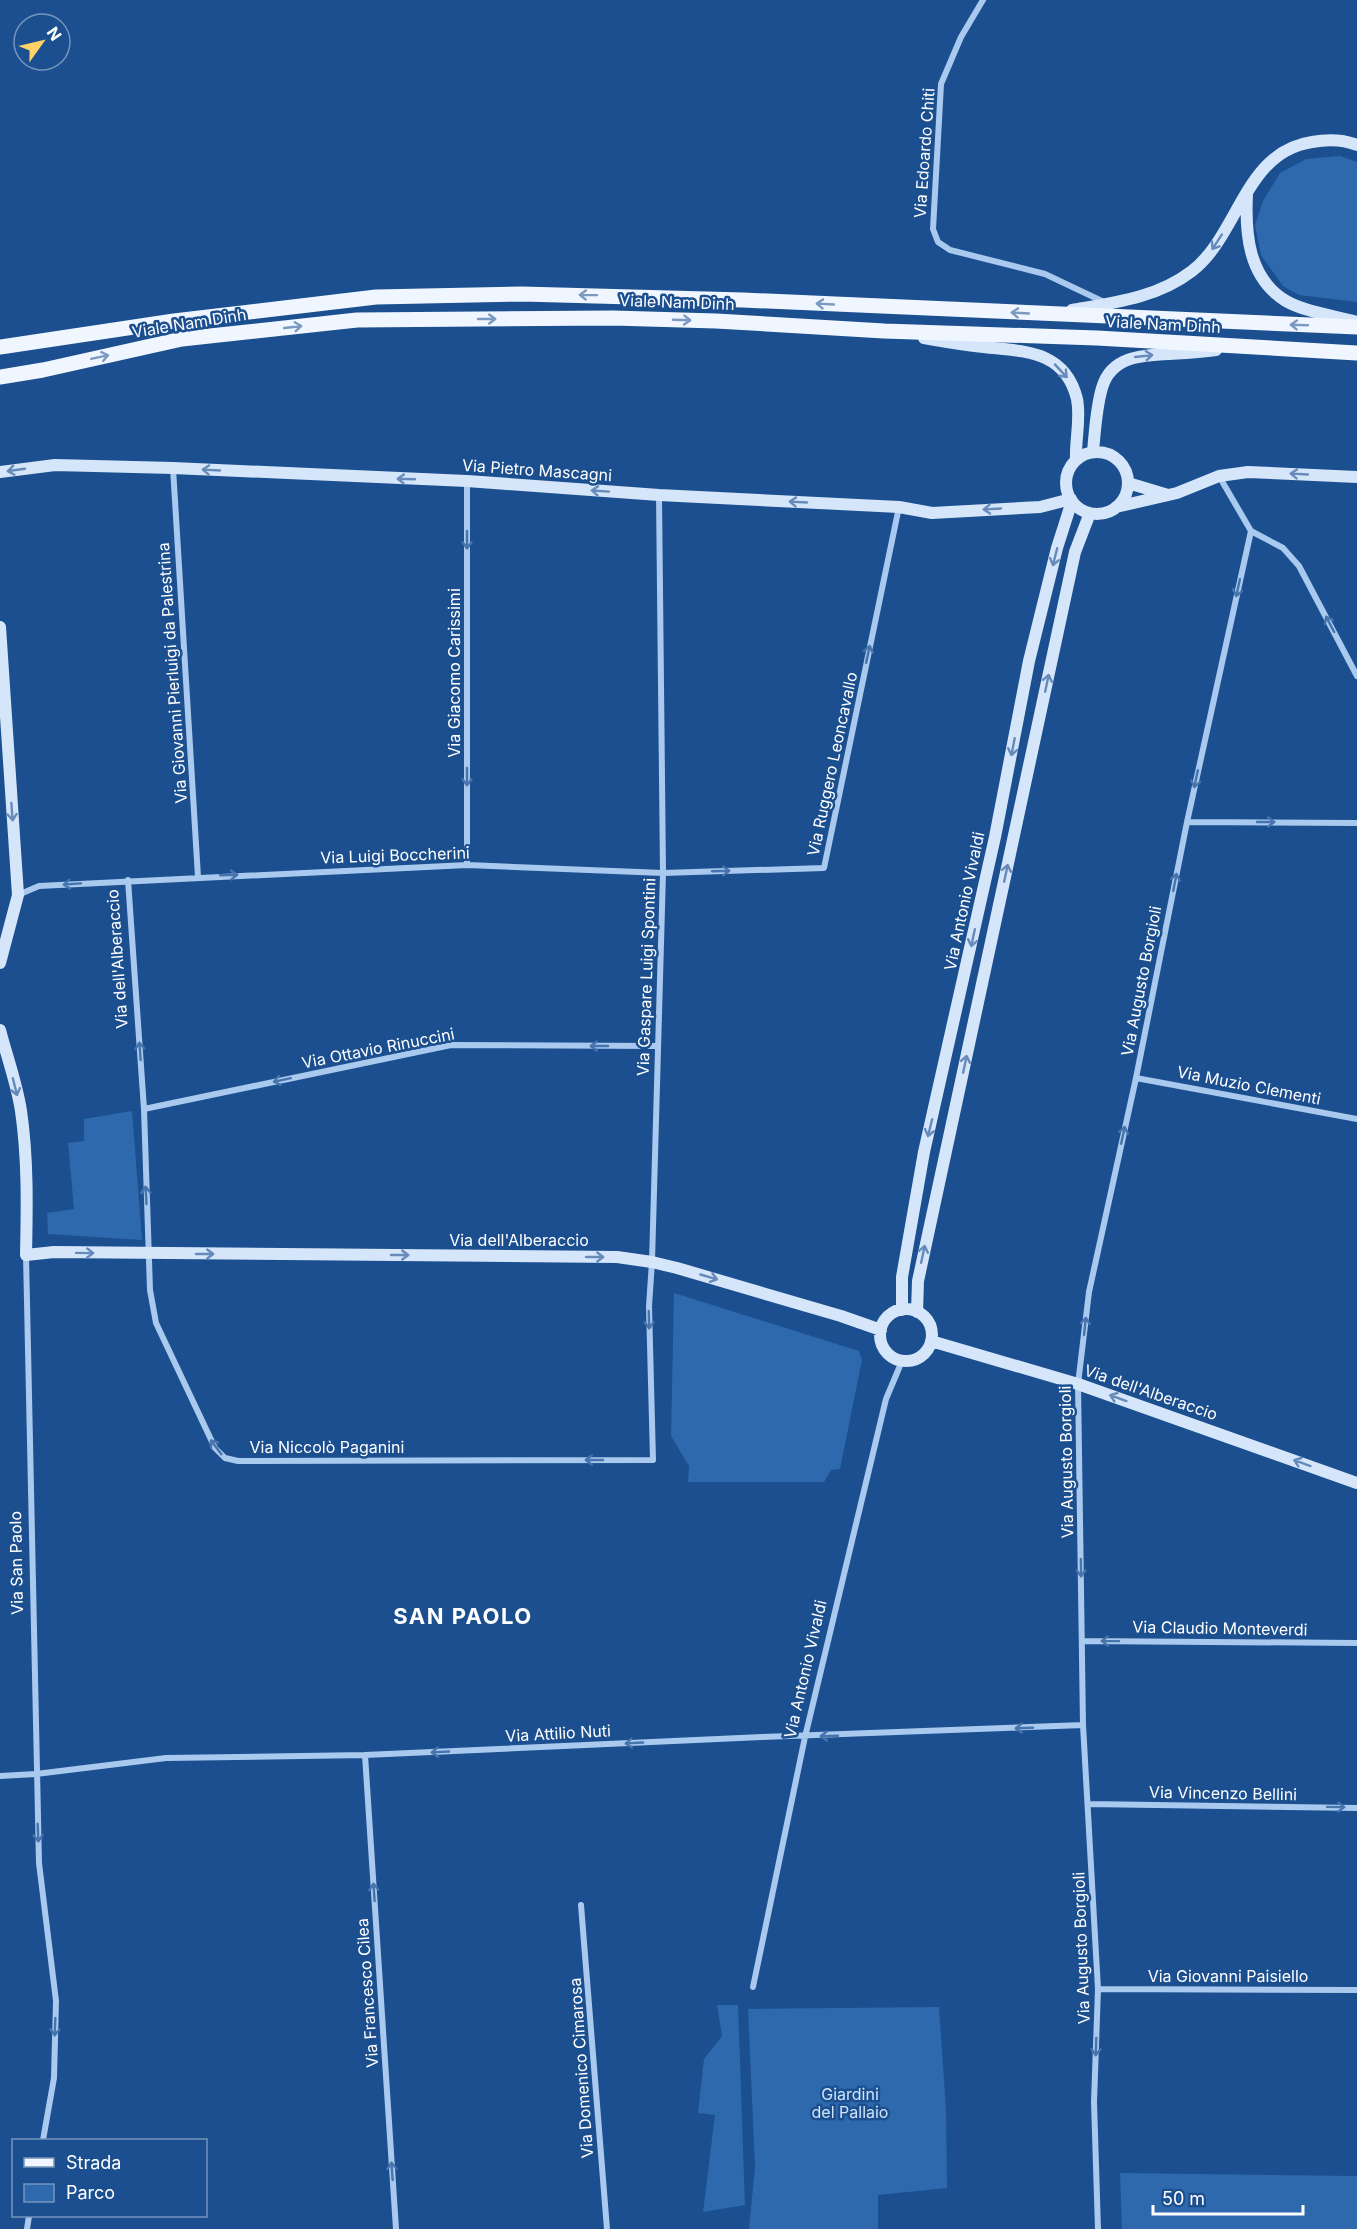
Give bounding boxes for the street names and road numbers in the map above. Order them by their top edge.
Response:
street label: Via Edoardo Chiti [909,87,939,219]
street label: Viale Nam Dinh [619,290,735,314]
street label: Viale Nam Dinh [130,304,248,342]
street label: Viale Nam Dinh [1105,311,1221,337]
street label: Via Pietro Mascagni [461,455,613,485]
street label: Via Giovanni Pierluigi da Palestrina [153,542,191,804]
street label: Via Giacomo Carissimi [444,588,464,758]
street label: Via Ruggero Leoncavallo [803,670,861,858]
street label: Via Antonio Vivaldi [940,830,988,972]
street label: Via Luigi Boccherini [320,842,470,868]
street label: Via Gaspare Luigi Spontini [633,878,659,1076]
street label: Via dell'Alberaccio [102,889,132,1029]
street label: Via Augusto Borgioli [1117,904,1165,1058]
street label: Via Ottavio Rinuccini [300,1023,456,1073]
street label: Via Muzio Clementi [1175,1061,1323,1109]
street label: Via dell'Alberaccio [449,1230,589,1250]
street label: Via dell'Alberaccio [1082,1360,1220,1424]
street label: Via Augusto Borgioli [1055,1386,1077,1538]
street label: Via Niccolò Paganini [250,1437,404,1457]
street label: Via San Paolo [5,1511,27,1615]
street label: Via Antonio Vivaldi [779,1598,831,1740]
street label: Via Claudio Monteverdi [1132,1616,1308,1640]
street label: Via Attilio Nuti [505,1720,611,1746]
street label: Via Vincenzo Bellini [1149,1782,1297,1804]
street label: Via Augusto Borgioli [1068,1871,1094,2025]
street label: Via Francesco Cilea [352,1918,382,2068]
street label: Via Giovanni Paisiello [1148,1966,1308,1986]
street label: Via Domenico Cimarosa [565,1977,597,2159]

